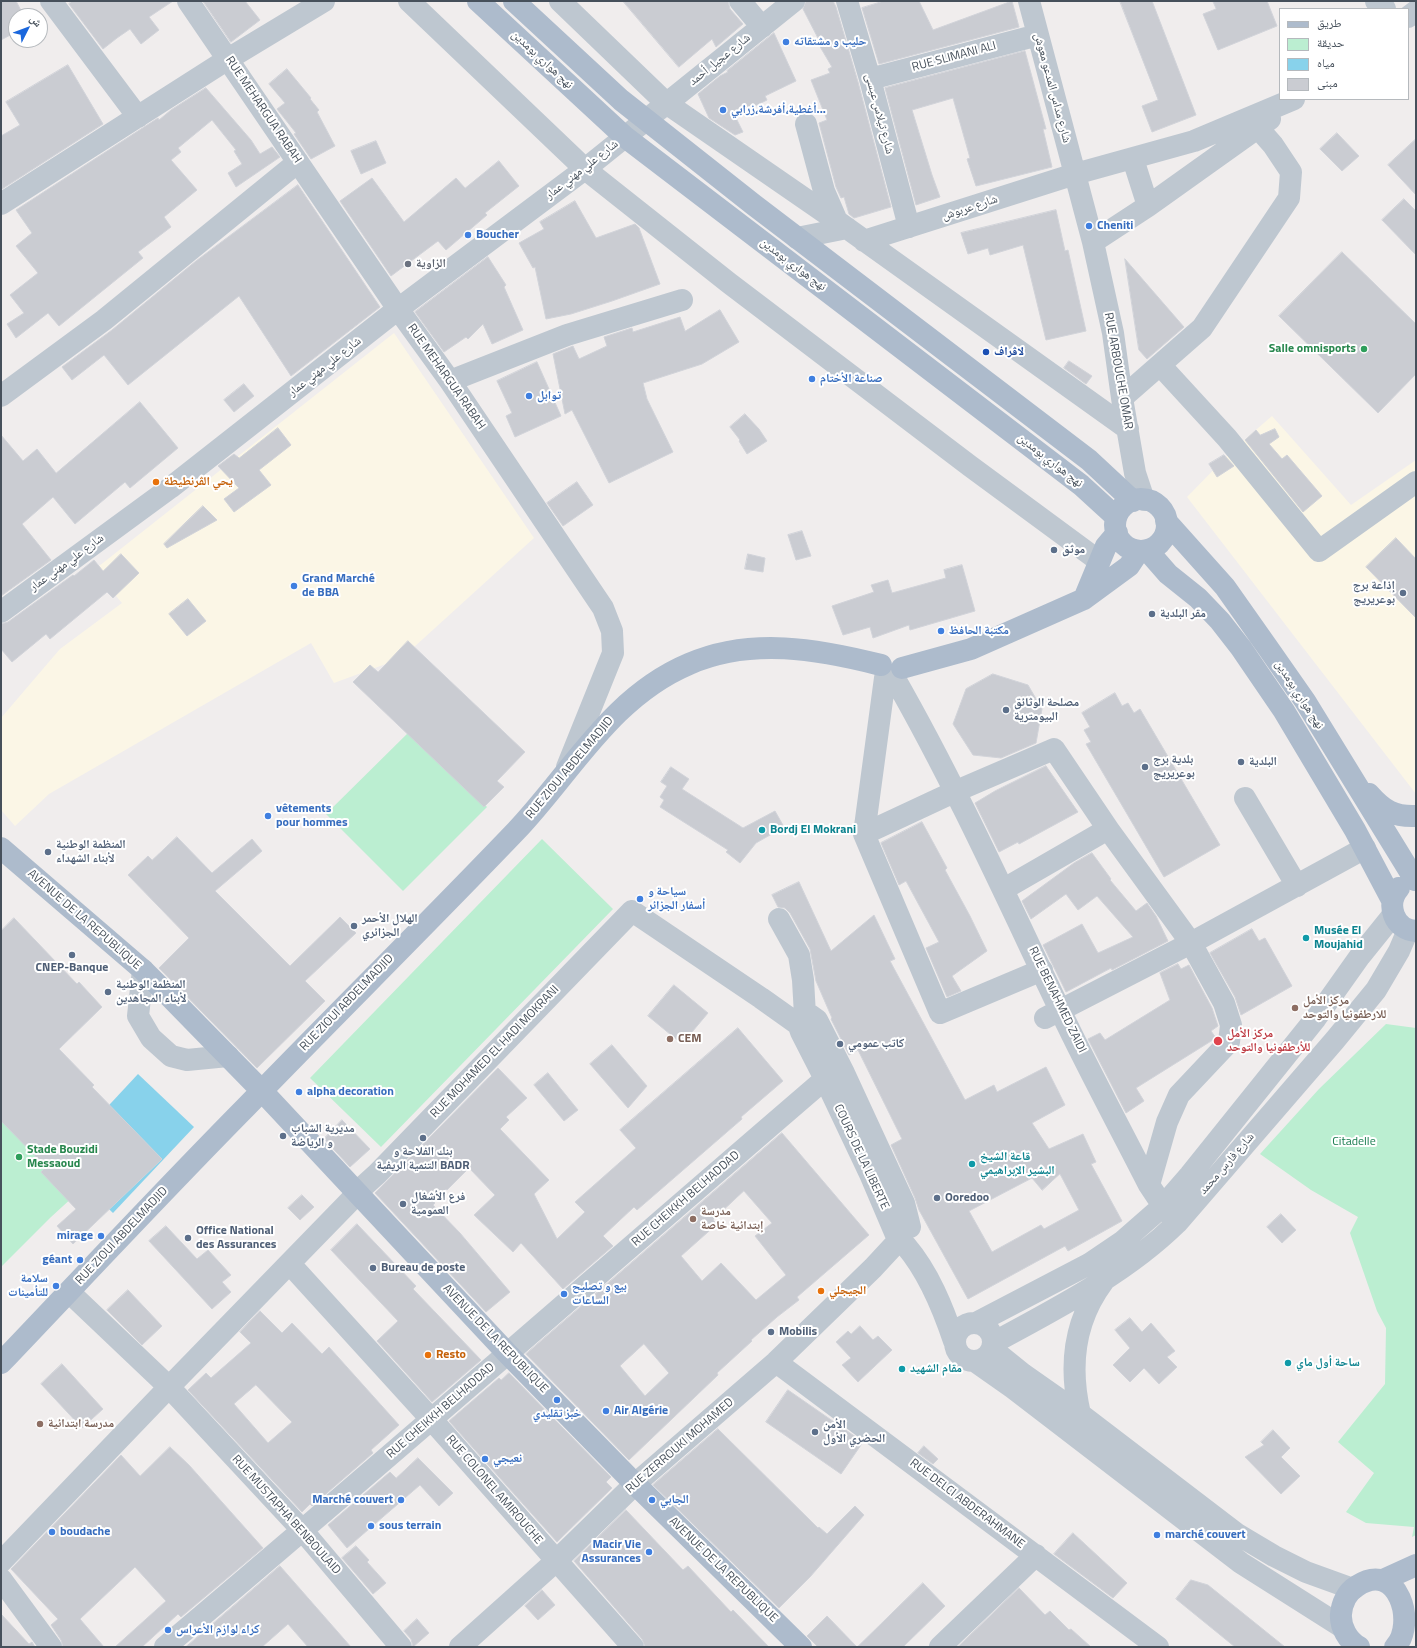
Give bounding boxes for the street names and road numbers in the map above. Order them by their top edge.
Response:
street label: نهج هواري بومدين [508,28,576,92]
street label: شارع عجيل أحمد [686,31,754,89]
street label: شارع مداس المدعو معوش [1030,32,1074,144]
street label: RUE SLIMANI ALI [910,39,998,75]
street label: RUE MEHARGUA RABAH [222,54,304,166]
street label: شارع تيلاس عيسى [861,72,897,156]
street label: شارع علي مهني عمار [543,137,621,203]
street label: شارع عربوش [940,192,1000,224]
street label: نهج هواري بومدين [757,235,829,295]
street label: RUE ARBOUCHE OMAR [1101,311,1135,431]
street label: RUE MEHARGUA RABAH [404,321,488,433]
street label: شارع علي مهني عمار [286,334,364,400]
street label: نهج هواري بومدين [1014,431,1086,491]
street label: شارع علي مهني عمار [27,531,107,595]
street label: نهج هواري بومدين [1271,658,1327,732]
street label: RUE ZIOUI ABDELMADJID [523,714,617,822]
street label: AVENUE DE LA REPUBLIQUE [24,867,144,973]
street label: RUE BENAHMED ZAIDI [1025,945,1089,1055]
street label: RUE ZIOUI ABDELMADJID [297,952,397,1054]
street label: RUE MOHAMED EL HADI MOKRANI [428,983,562,1121]
street label: COURS DE LA LIBERTE [830,1102,892,1212]
street label: شارع فارس محمد [1196,1130,1258,1198]
street label: RUE CHEIKKH BELHADDAD [629,1148,743,1250]
street label: RUE ZIOUI ABDELMADJID [73,1184,171,1288]
street label: AVENUE DE LA REPUBLIQUE [439,1282,551,1396]
street label: RUE CHEIKKH BELHADDAD [384,1360,498,1462]
street label: RUE ZERROUKI MOHAMED [623,1395,737,1497]
street label: RUE COLONEL AMIROUCHE [443,1433,545,1547]
street label: RUE MUSTAPHA BENBOULAID [229,1452,343,1578]
street label: RUE DELCI ABDERAHMANE [907,1456,1027,1552]
street label: AVENUE DE LA REPUBLIQUE [666,1514,780,1626]

